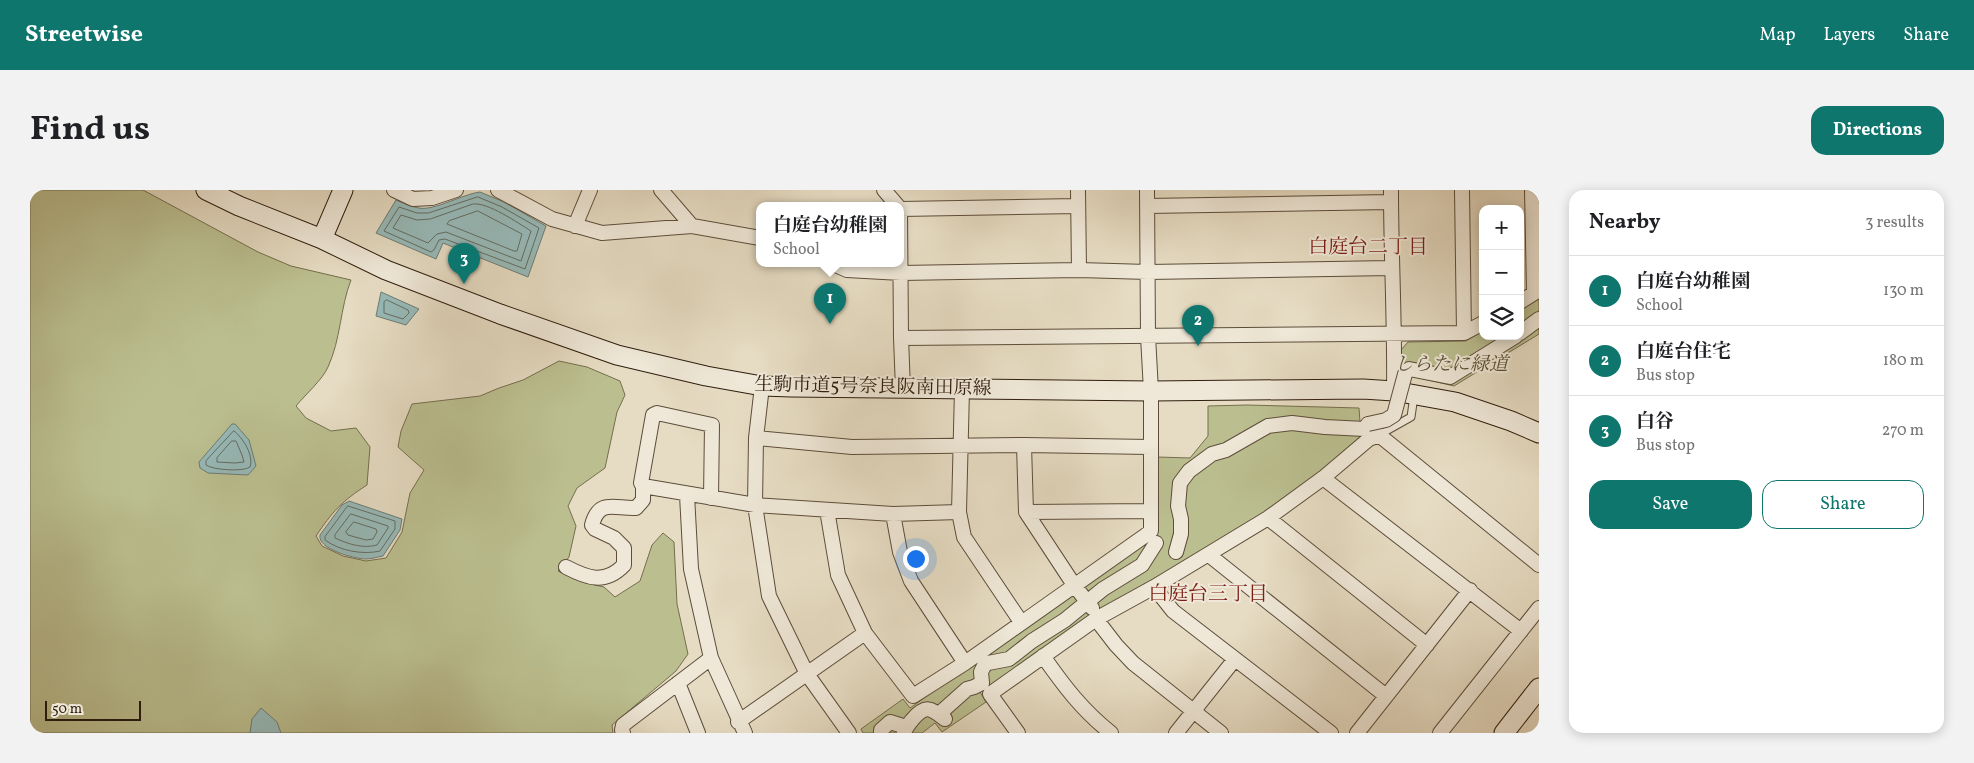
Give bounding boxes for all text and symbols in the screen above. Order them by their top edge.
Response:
text: Streetwise [25,18,143,52]
text: Map [1759,23,1795,48]
text: Layers [1823,23,1875,48]
text: Share [1903,23,1949,48]
text: Find us [30,106,150,154]
button: Directions [1811,106,1944,155]
popup [756,202,904,267]
map controls [1479,205,1524,340]
button: + [1479,205,1524,250]
text: Nearby [1589,208,1660,237]
text: 3 results [1865,212,1924,234]
text: 白庭台幼稚園 [773,213,887,239]
district label: 白庭台二丁目 [1308,234,1428,262]
text: School [773,239,820,261]
pin: 3 [448,243,480,284]
button: − [1479,250,1524,295]
text: 白庭台幼稚園 [1636,269,1750,295]
text: 1 [1602,280,1608,302]
text: 130 m [1883,280,1924,302]
pin: 1 [814,283,846,324]
button: layers [1479,295,1524,340]
text: School [1636,295,1683,317]
pin: 2 [1182,305,1214,346]
text: 白庭台住宅 [1636,339,1731,365]
text: 2 [1601,350,1609,372]
text: 180 m [1883,350,1924,372]
park label: しらたに緑道 [1394,352,1511,378]
text: Bus stop [1636,365,1695,387]
street label: 生駒市道5号奈良阪南田原線 [754,372,992,402]
text: 白谷 [1636,409,1674,435]
text: 3 [1601,420,1609,442]
text: 270 m [1882,420,1924,442]
text: Bus stop [1636,435,1695,457]
button: Save [1589,480,1752,529]
button: Share [1762,480,1924,529]
your location [903,546,929,572]
district label: 白庭台三丁目 [1148,581,1268,609]
scale bar [45,698,141,721]
text: 50 m [52,700,82,719]

